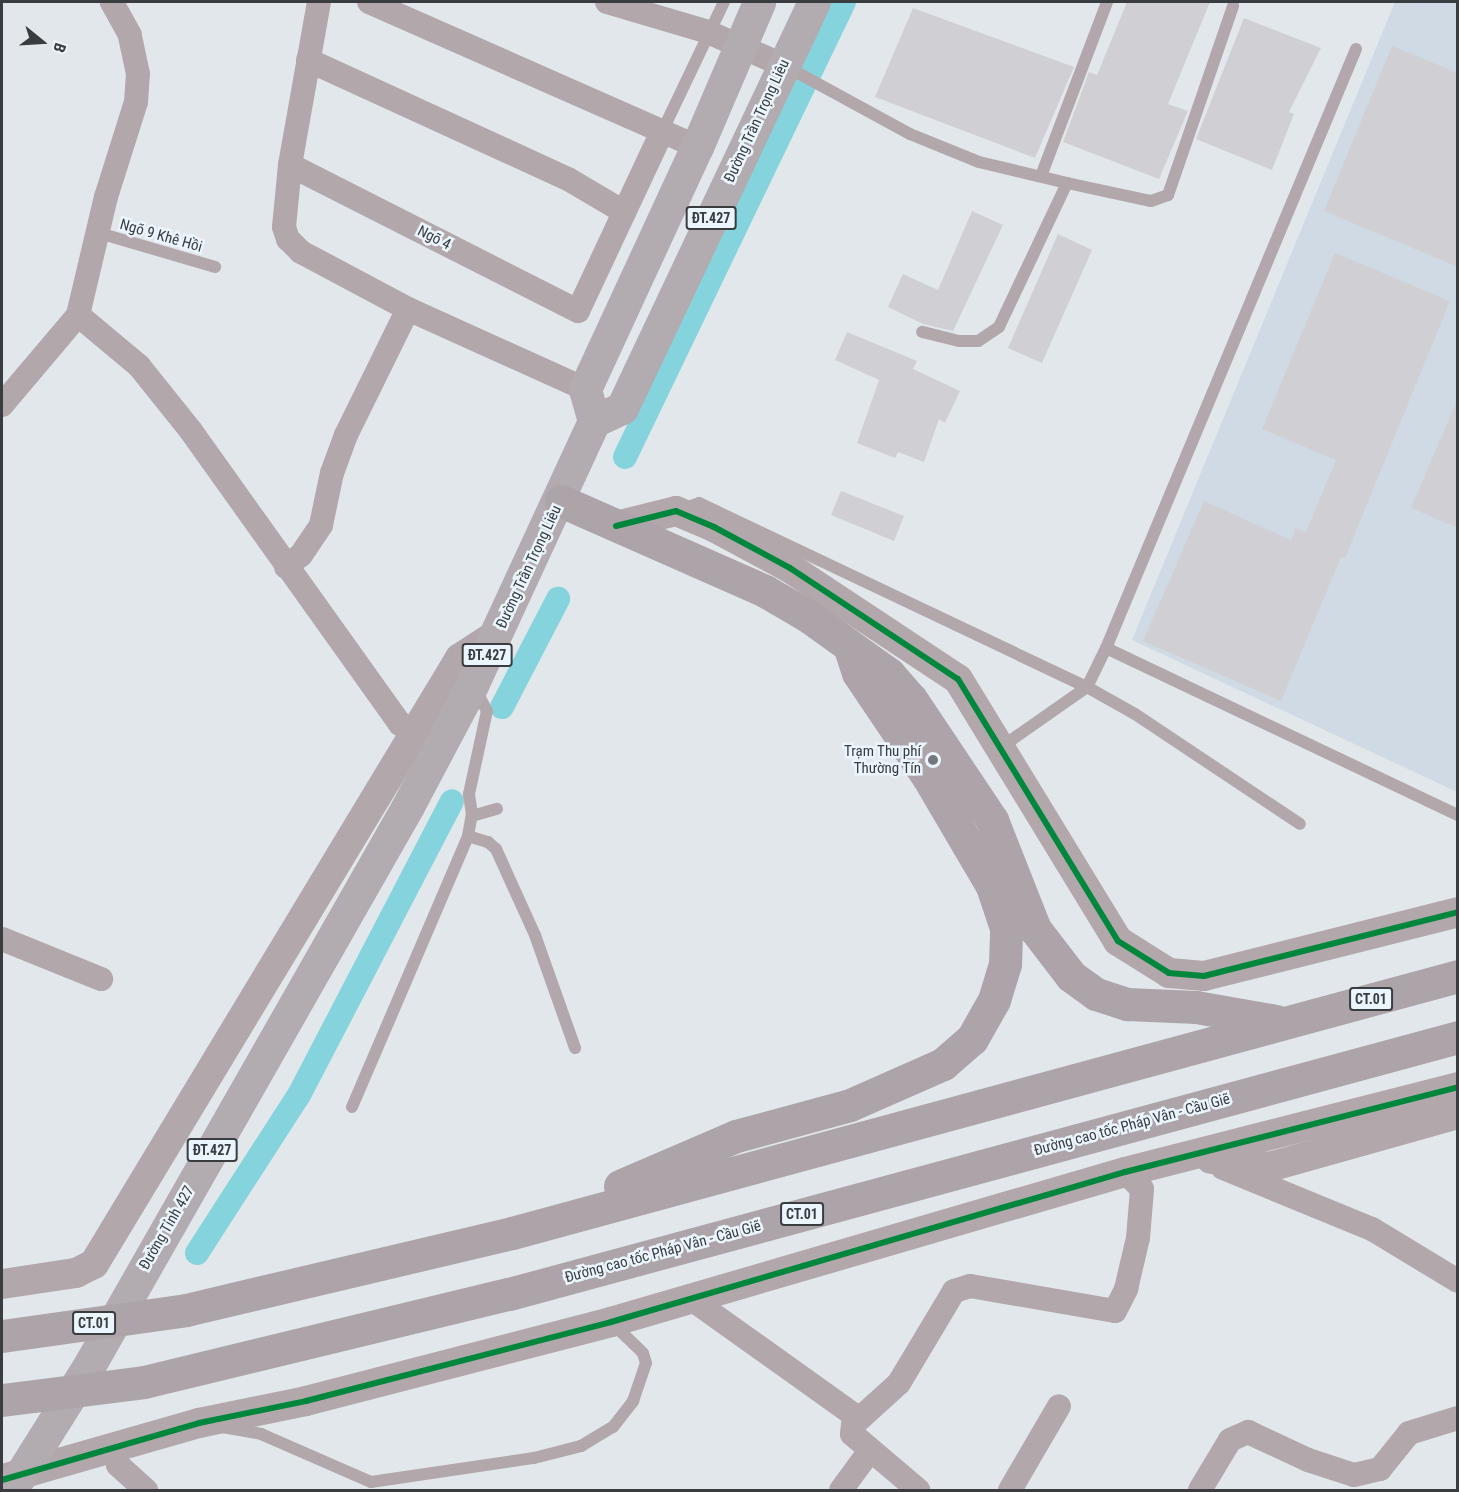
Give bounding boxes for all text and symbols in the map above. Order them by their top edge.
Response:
north arrow [12,12,72,72]
text: B [49,41,70,55]
street label: Đường Trần Trọng Liêu [720,56,794,186]
road number: ĐT.427 [686,207,736,229]
street label: Ngõ 9 Khê Hồi [118,216,204,256]
street label: Ngõ 4 [414,222,454,254]
street label: Đường Trần Trọng Liêu [492,502,566,632]
road number: ĐT.427 [462,644,512,666]
place label: Trạm Thu phí Thường Tín [844,742,921,777]
marker: Trạm Thu phí Thường Tín [926,753,940,767]
road number: CT.01 [1348,988,1394,1010]
street label: Đường cao tốc Pháp Vân - Cầu Giẽ [1032,1090,1232,1160]
road number: ĐT.427 [186,1139,238,1161]
street label: Đường Tỉnh 427 [136,1183,198,1273]
road number: CT.01 [780,1203,824,1225]
street label: Đường cao tốc Pháp Vân - Cầu Giẽ [563,1217,763,1287]
road number: CT.01 [72,1312,116,1334]

